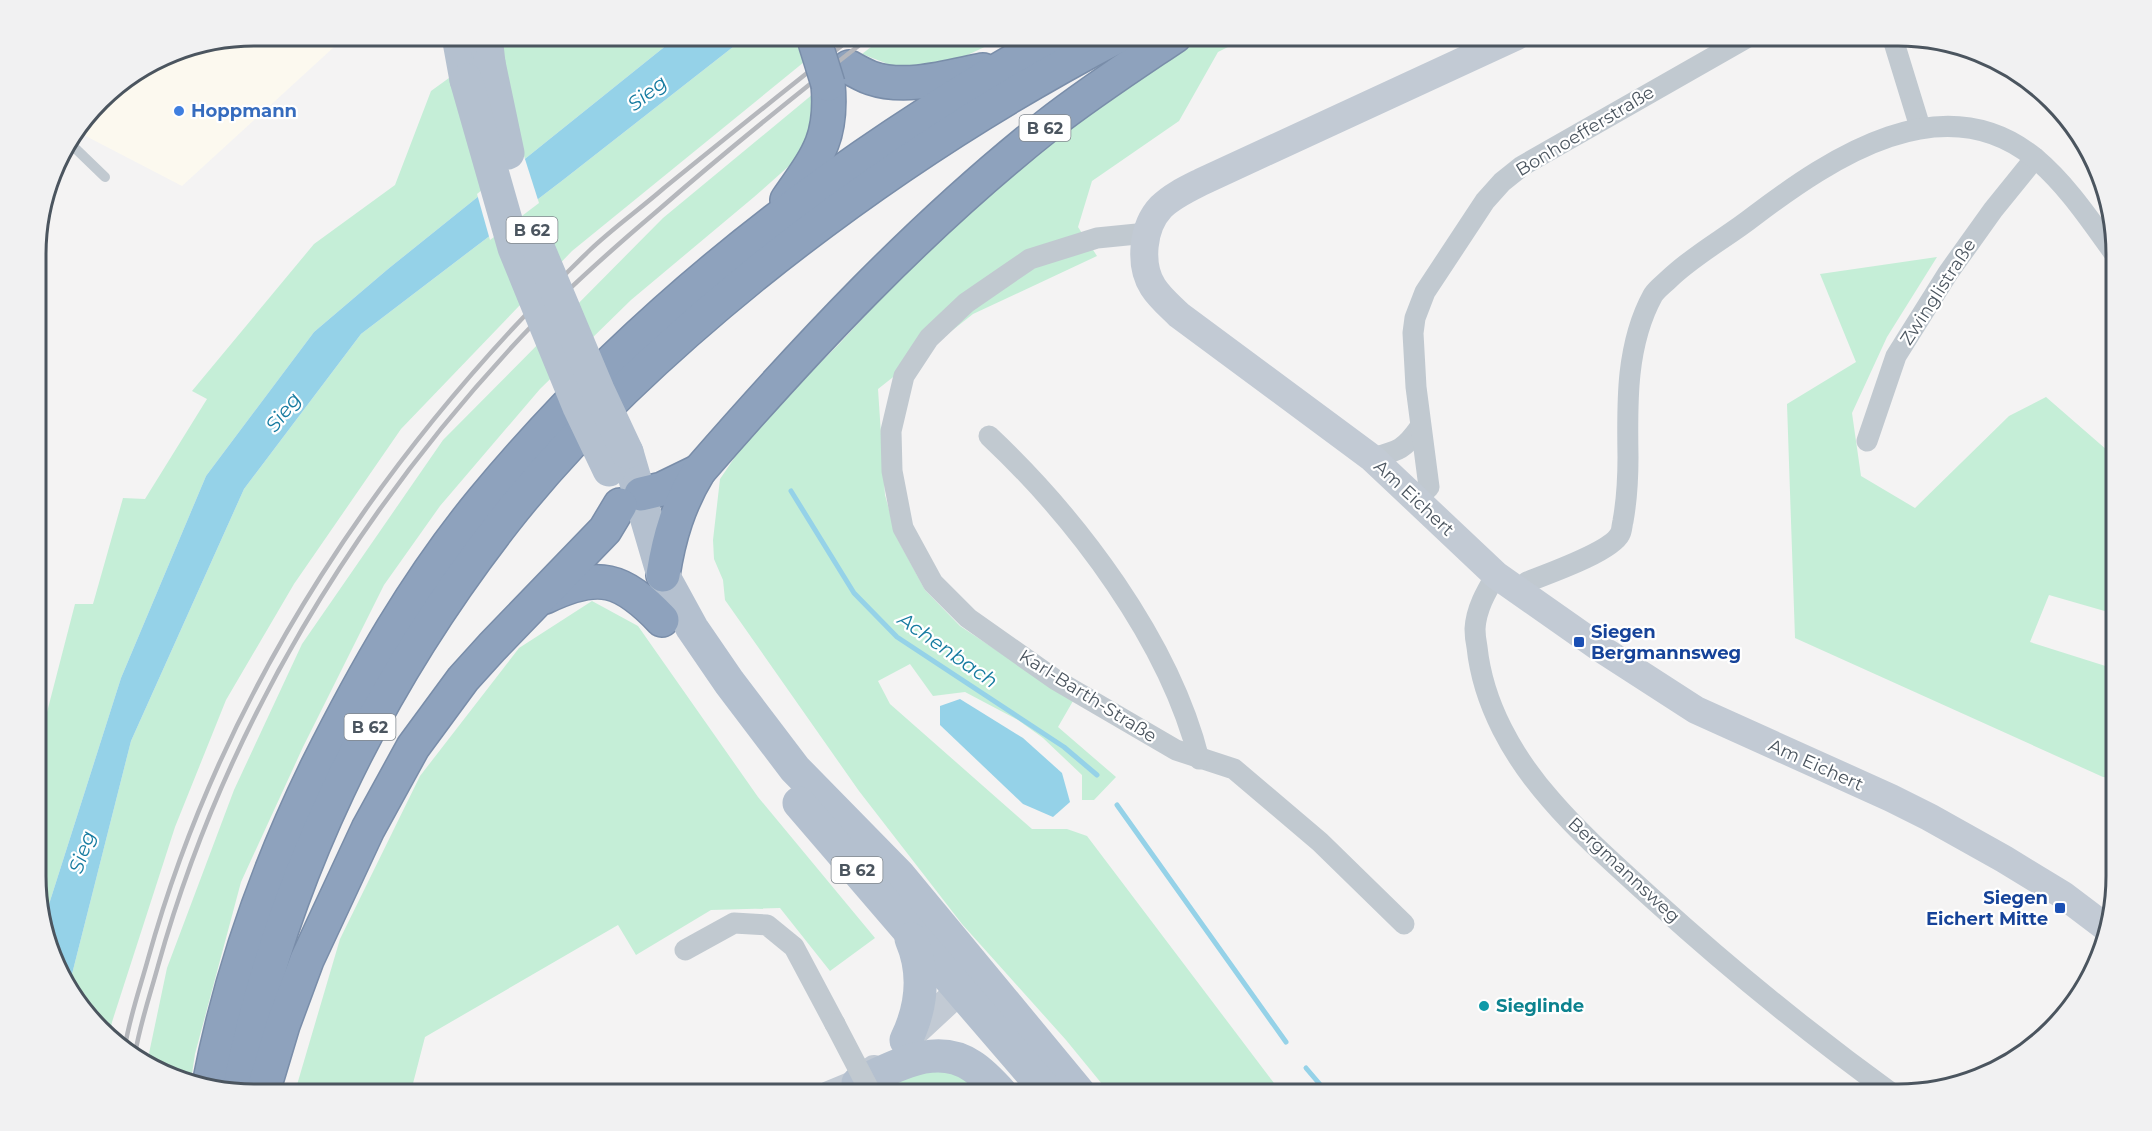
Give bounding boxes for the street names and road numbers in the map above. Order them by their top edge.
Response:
street label: Bonhoefferstraße [1512,81,1658,181]
road number: B 62 [1020,115,1070,141]
road number: B 62 [506,217,558,243]
street label: Zwinglistraße [1895,235,1981,349]
street label: Am Eichert [1369,455,1459,541]
street label: Karl-Barth-Straße [1015,645,1161,747]
road number: B 62 [344,714,395,740]
street label: Am Eichert [1765,734,1867,796]
street label: Bergmannsweg [1563,812,1685,928]
road number: B 62 [832,857,882,883]

